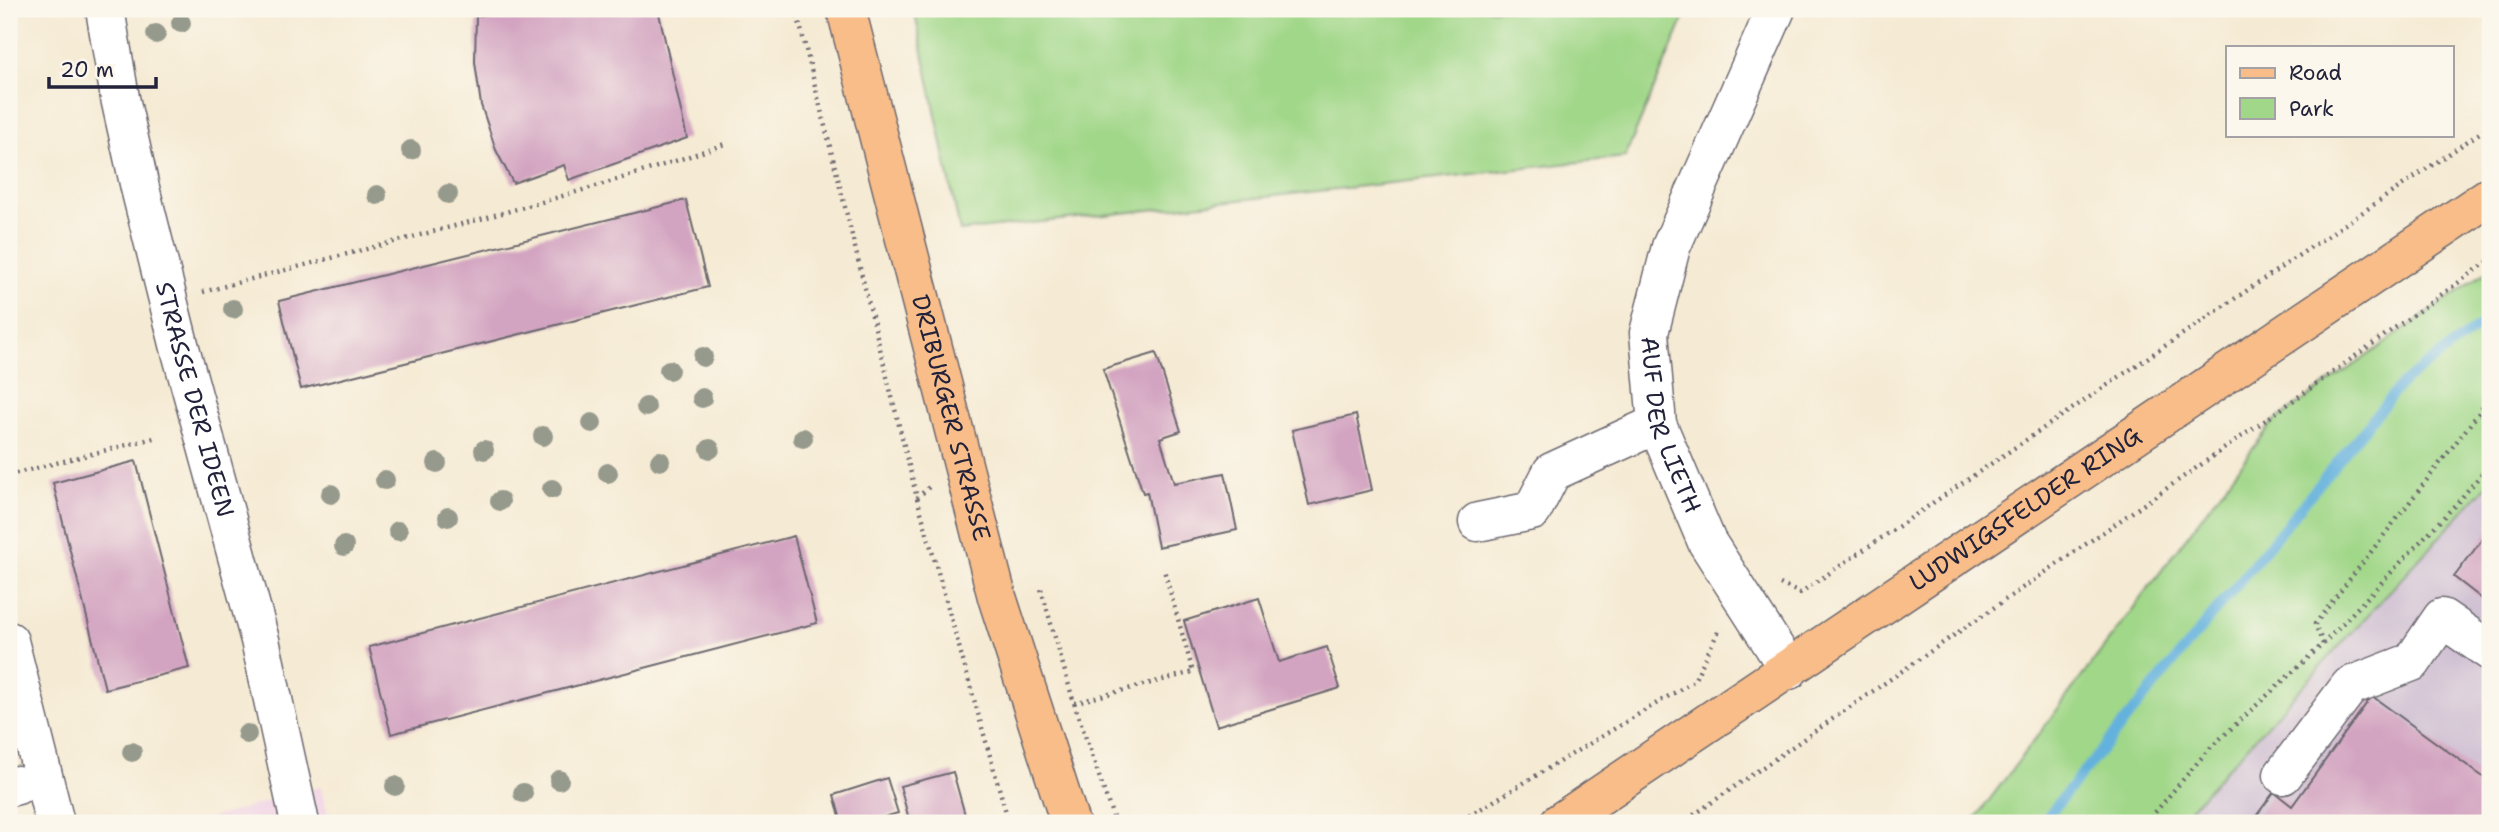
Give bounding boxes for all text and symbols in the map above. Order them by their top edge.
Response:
scale bar [49,46,156,90]
legend [2226,46,2454,136]
text: 20 m [60,56,114,84]
text: Road [2289,59,2342,87]
text: Park [2289,95,2334,123]
street label: STRASSE DER IDEEN [148,279,242,521]
street label: DRIBURGER STRASSE [904,291,998,544]
street label: AUF DER LIETH [1633,335,1709,518]
street label: LUDWIGSFELDER RING [1903,419,2147,599]

